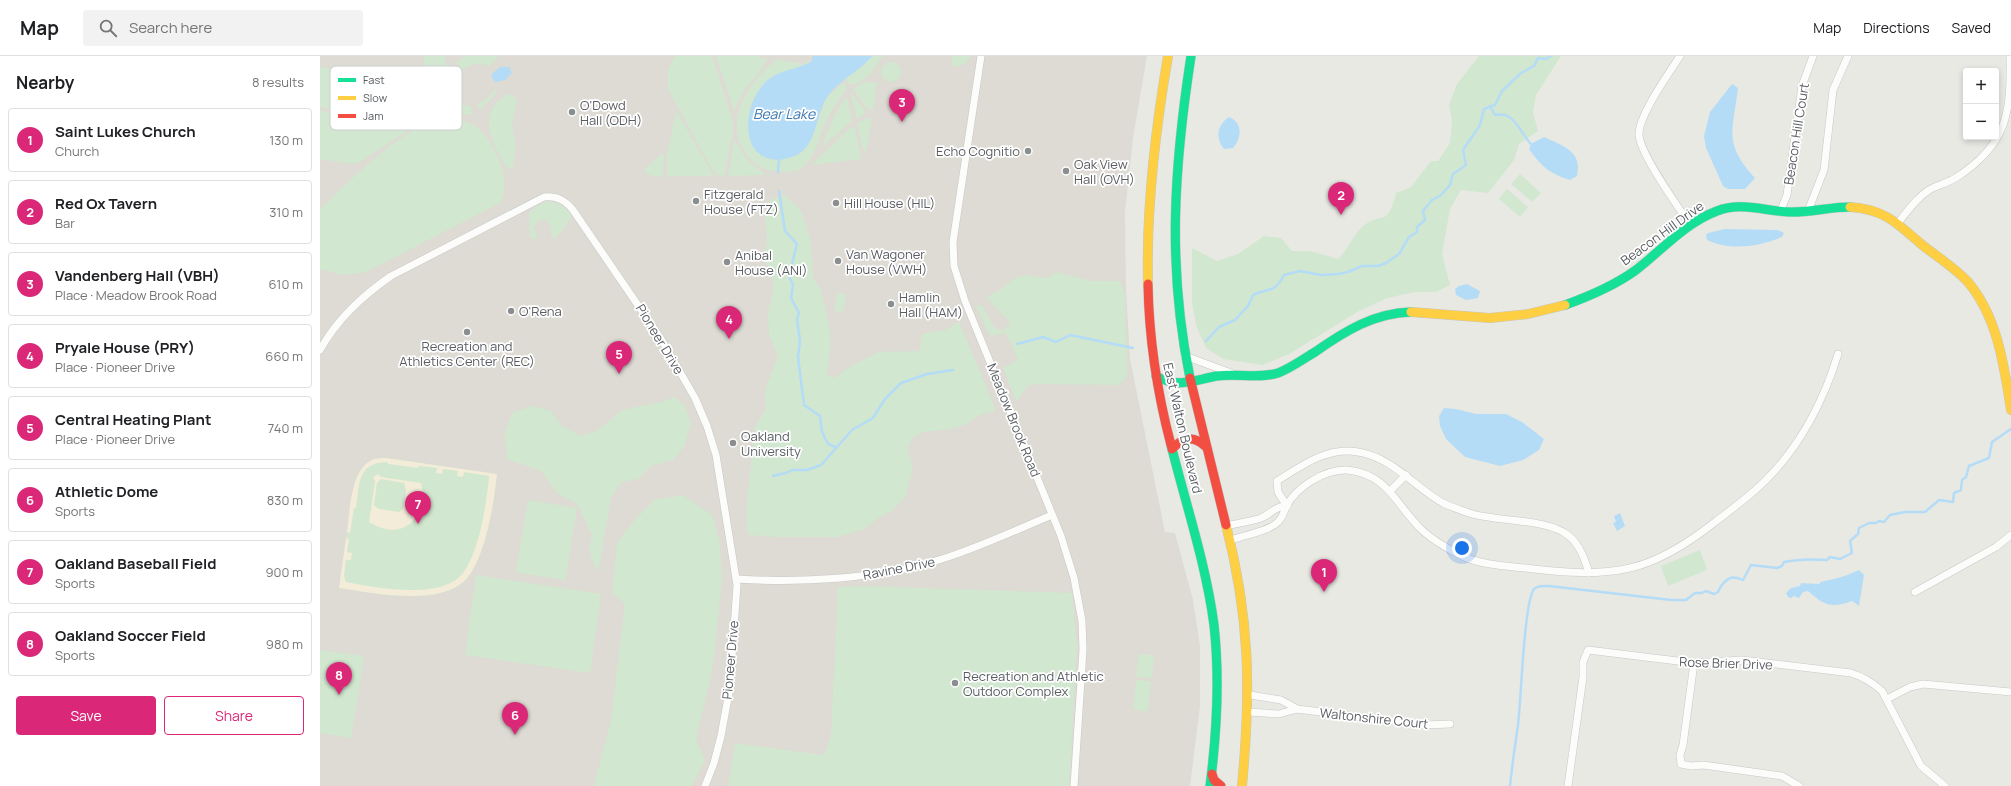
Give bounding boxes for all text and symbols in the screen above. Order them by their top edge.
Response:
search box [83,10,363,46]
text: Map [20,15,59,41]
icon: search [97,17,119,39]
text: Search here [129,17,212,38]
text: Map [1813,18,1841,37]
text: Directions [1863,18,1930,37]
text: Saved [1952,18,1991,37]
legend [330,66,462,130]
map controls [1963,68,1999,140]
button: + [1963,68,1999,104]
text: Nearby [16,71,74,94]
text: Fast [363,72,385,87]
text: 8 results [252,73,304,91]
street label: Beacon Hill Court [1779,82,1813,186]
pin: 3 [889,89,915,122]
text: Slow [363,90,388,105]
place label: O'Dowd Hall (ODH) [580,96,642,129]
water label: Bear Lake [753,104,816,123]
button: − [1963,104,1999,140]
marker: O'Dowd Hall (ODH) [567,107,577,117]
text: Jam [363,108,384,123]
text: Saint Lukes Church [55,121,196,142]
text: 1 [27,131,33,149]
text: 130 m [269,131,303,149]
text: Church [55,142,99,160]
place label: Echo Cognitio [936,142,1020,160]
marker: Echo Cognitio [1023,146,1033,156]
place label: Oak View Hall (OVH) [1074,155,1135,188]
marker: Oak View Hall (OVH) [1061,166,1071,176]
pin: 2 [1328,182,1354,215]
place label: Fitzgerald House (FTZ) [704,185,779,218]
text: Red Ox Tavern [55,193,157,214]
place label: Hill House (HIL) [844,194,935,212]
marker: Fitzgerald House (FTZ) [691,196,701,206]
street label: Beacon Hill Drive [1617,196,1708,269]
marker: Hill House (HIL) [831,198,841,208]
text: 2 [26,203,34,221]
text: 310 m [269,203,303,221]
text: Bar [55,214,75,232]
place label: Van Wagoner House (VWH) [846,245,927,278]
place label: Anibal House (ANI) [735,246,808,279]
marker: Van Wagoner House (VWH) [833,256,843,266]
marker: Anibal House (ANI) [722,257,732,267]
text: Vandenberg Hall (VBH) [55,265,220,286]
text: 3 [26,275,34,293]
text: 610 m [269,275,303,293]
text: Place · Meadow Brook Road [55,286,217,304]
place label: Hamlin Hall (HAM) [899,288,963,321]
marker: Hamlin Hall (HAM) [886,299,896,309]
street label: Pioneer Drive [632,300,688,378]
place label: O'Rena [519,302,562,320]
marker: O'Rena [506,306,516,316]
pin: 4 [716,306,742,339]
marker: Recreation and Athletics Center (REC) [462,327,472,337]
text: Pryale House (PRY) [55,337,195,358]
place label: Recreation and Athletics Center (REC) [399,337,535,370]
pin: 5 [606,341,632,374]
text: 4 [26,347,34,365]
text: 660 m [265,347,303,365]
text: Place · Pioneer Drive [55,358,175,376]
street label: Meadow Brook Road [983,360,1045,480]
street label: East Walton Boulevard [1159,361,1207,495]
text: Central Heating Plant [55,409,211,430]
text: 5 [26,419,34,437]
text: 740 m [268,419,303,437]
place label: Oakland University [741,427,801,460]
text: Place · Pioneer Drive [55,430,175,448]
marker: Oakland University [728,438,738,448]
text: Athletic Dome [55,481,158,502]
text: 6 [26,491,34,509]
text: 830 m [267,491,303,509]
pin: 7 [405,491,431,524]
text: Sports [55,502,95,520]
your location [1452,538,1472,558]
street label: Ravine Drive [861,552,937,584]
text: Oakland Baseball Field [55,553,216,574]
pin: 1 [1311,559,1337,592]
text: 7 [27,563,33,581]
text: 900 m [265,563,303,581]
text: Sports [55,574,95,592]
street label: Pioneer Drive [718,619,742,700]
text: Oakland Soccer Field [55,625,206,646]
text: 8 [26,635,34,653]
text: 980 m [266,635,303,653]
text: Sports [55,646,95,664]
street label: Rose Brier Drive [1679,652,1774,674]
pin: 8 [326,662,352,695]
place label: Recreation and Athletic Outdoor Complex [963,667,1104,700]
marker: Recreation and Athletic Outdoor Complex [950,678,960,688]
button: Save [16,696,156,735]
button: Share [164,696,304,735]
pin: 6 [502,702,528,735]
street label: Waltonshire Court [1319,703,1429,733]

